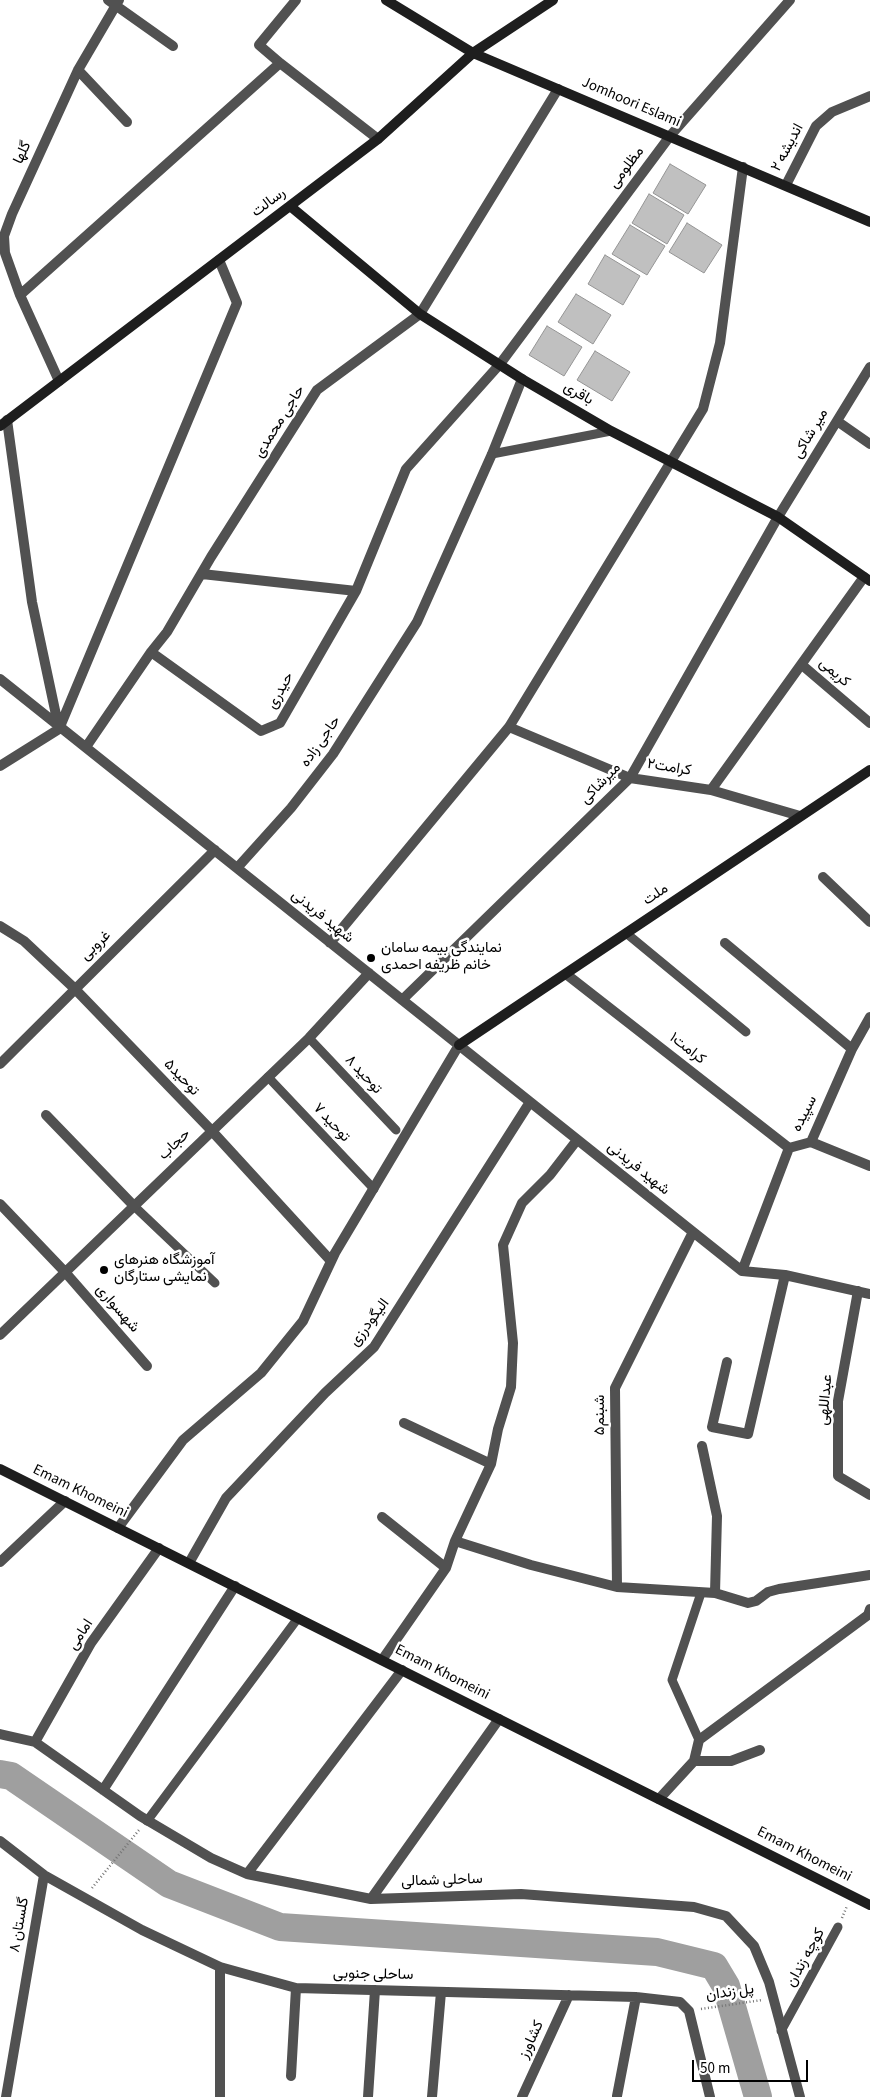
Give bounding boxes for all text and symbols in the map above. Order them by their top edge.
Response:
street label: Jomhoori Eslami [579,74,683,132]
street label: اندیشه ۲ [768,121,808,175]
street label: گلها [10,139,36,167]
street label: مظلومی [605,144,649,192]
street label: رسالت [248,184,290,222]
street label: باقری [560,378,596,410]
street label: حاجی محمدی [251,382,309,462]
street label: میر شاکی [789,406,833,462]
street label: کریمی [815,655,853,691]
street label: حیدری [264,670,298,712]
street label: حاجی زاده [297,713,345,771]
street label: کرامت۲ [646,756,692,780]
street label: میرشاکی [577,760,625,808]
street label: ملت [640,880,672,910]
street label: شهید فریدنی [287,886,357,948]
street label: غروبی [77,927,115,965]
place label: نمایندگی بیمه سامان خانم ظریفه احمدی [381,940,502,975]
marker: نمایندگی بیمه سامان خانم ظریفه احمدی [365,952,377,964]
street label: کرامت۱ [665,1029,709,1069]
street label: توحید ۸ [341,1052,385,1098]
street label: توحید۵ [159,1056,203,1100]
street label: سپیده [788,1093,822,1135]
street label: توحید ۷ [309,1100,353,1146]
street label: حجاب [155,1126,195,1164]
street label: شهید فریدنی [603,1138,673,1200]
place label: آموزشگاه هنرهای نمایشی ستارگان [114,1252,215,1287]
marker: آموزشگاه هنرهای نمایشی ستارگان [98,1264,110,1276]
street label: شهسواری [91,1281,143,1337]
street label: الیگودرزی [346,1295,394,1351]
street label: عبداللهی [815,1374,837,1426]
street label: شبنم۵ [592,1395,610,1435]
street label: Emam Khomeini [29,1461,131,1523]
street label: امامی [64,1616,98,1654]
street label: Emam Khomeini [392,1641,492,1705]
street label: Emam Khomeini [754,1823,854,1887]
street label: ساحلی شمالی [401,1871,483,1891]
street label: گلستان ۸ [6,1896,34,1954]
street label: کوچه زندان [783,1926,829,1990]
street label: ساحلی جنوبی [333,1965,413,1985]
street label: پل زندان [705,1981,755,2005]
street label: کشاورز [515,2018,549,2062]
scale bar [695,2050,811,2082]
text: 50 m [700,2058,730,2079]

